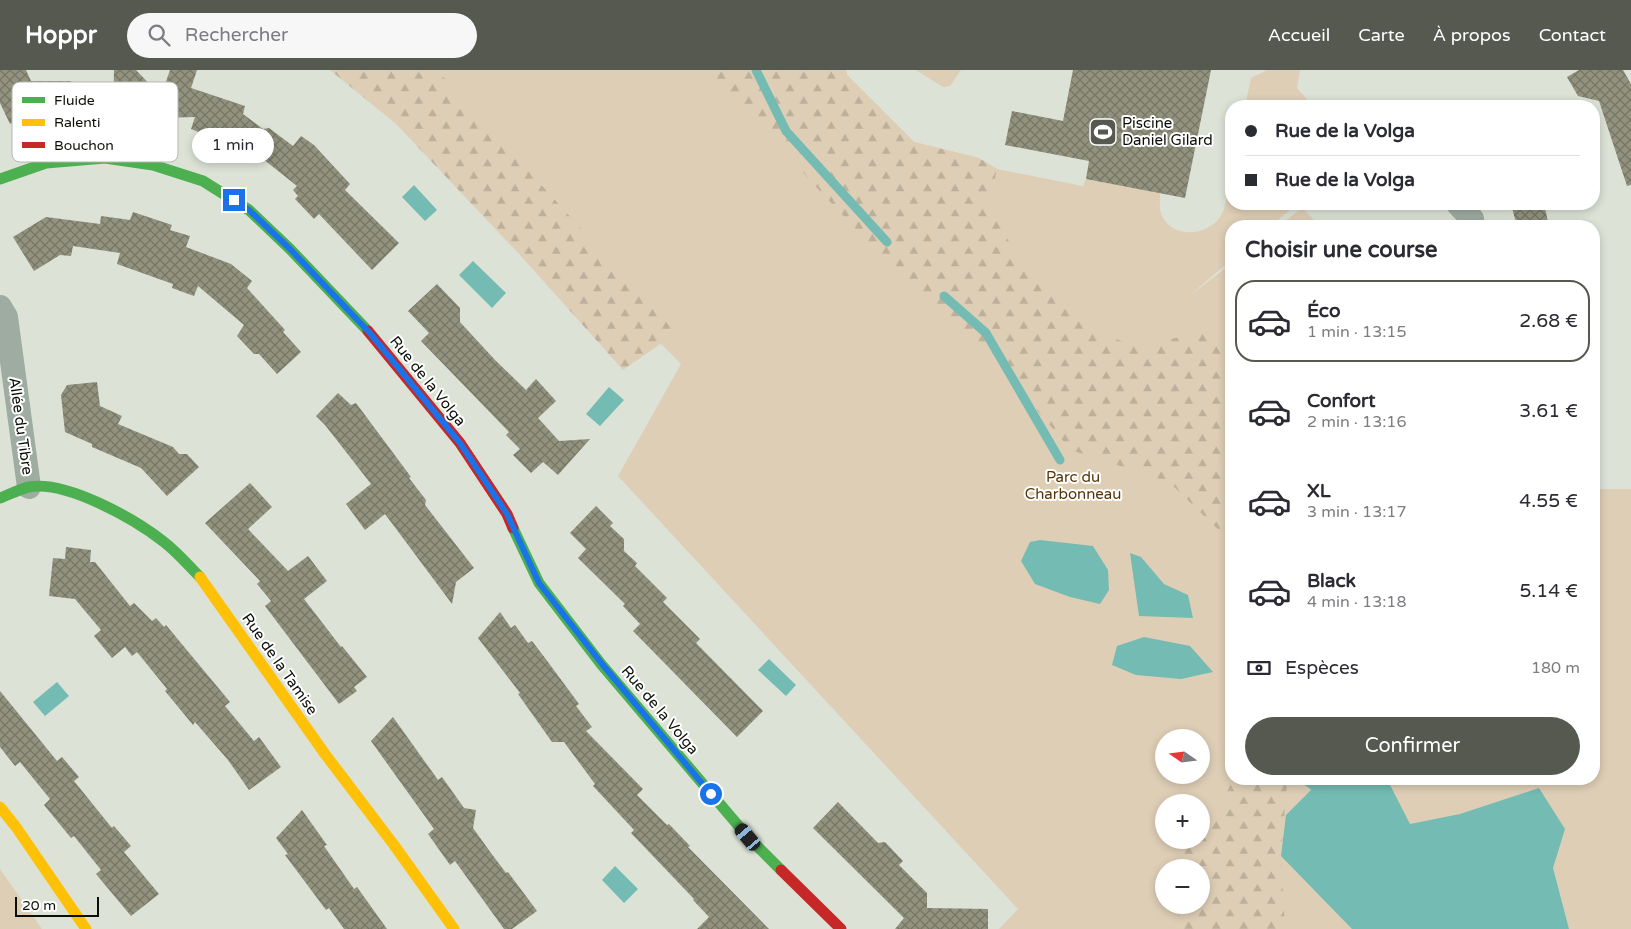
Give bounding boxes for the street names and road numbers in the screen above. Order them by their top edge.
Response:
street label: Rue de la Volga [386,332,470,430]
street label: Allée du Tibre [5,376,37,476]
street label: Rue de la Tamise [238,610,322,718]
street label: Rue de la Volga [618,662,702,758]

